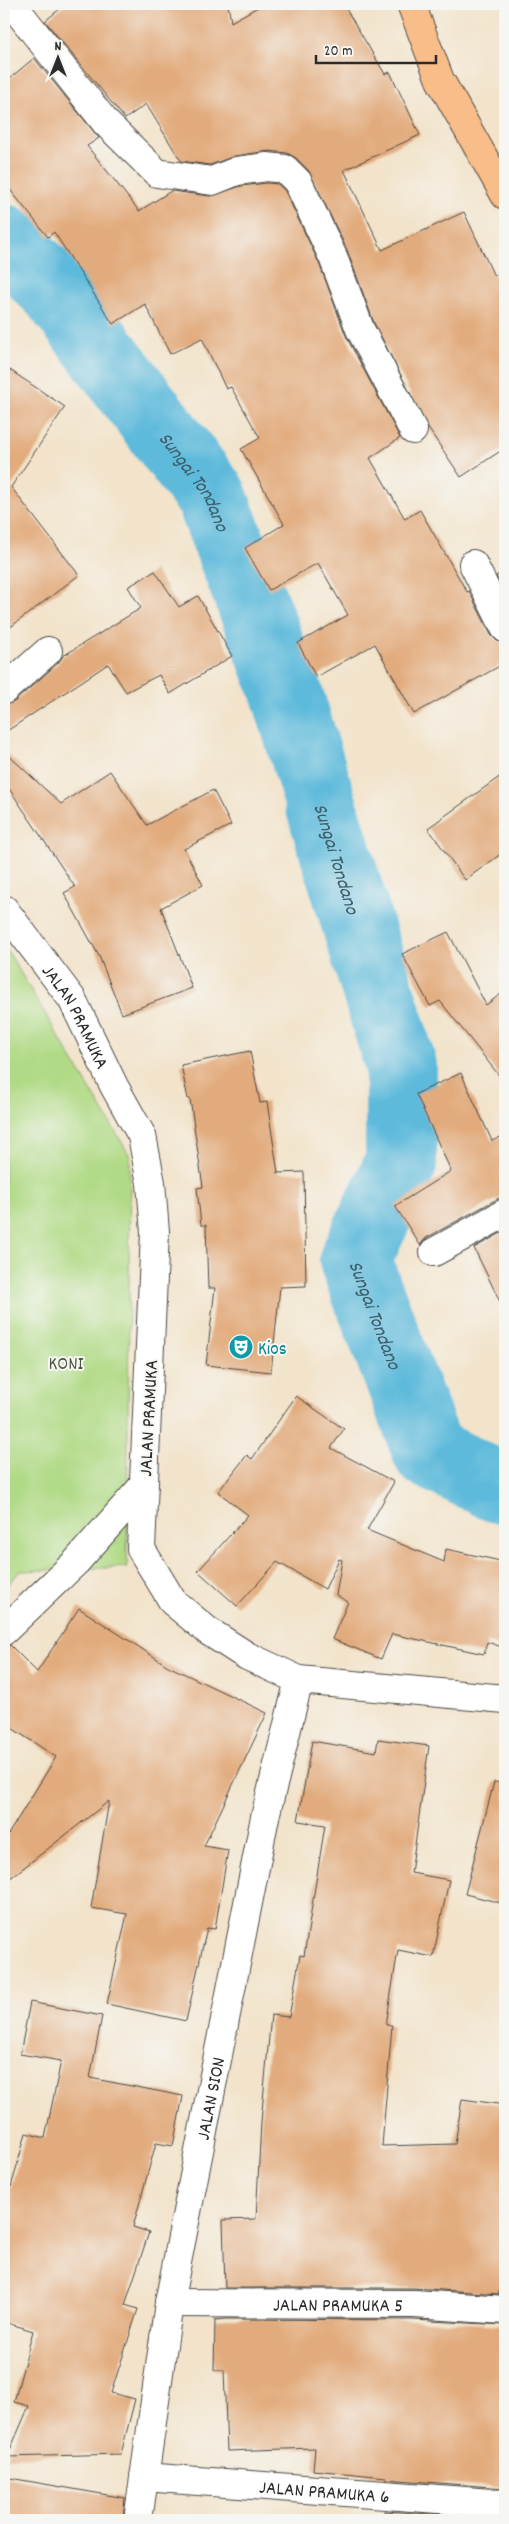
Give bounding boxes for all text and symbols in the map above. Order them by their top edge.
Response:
north arrow [32,32,82,82]
scale bar [316,32,436,64]
text: N [55,37,62,57]
text: 20 m [324,41,352,63]
water label: Sungai Tondano [150,427,235,537]
water label: Sungai Tondano [305,801,365,919]
street label: JALAN PRAMUKA [34,960,114,1075]
water label: Sungai Tondano [340,1257,407,1375]
theatre icon: Kios [228,1334,254,1360]
place label: Kios [258,1337,287,1364]
park label: KONI [49,1352,84,1379]
street label: JALAN PRAMUKA [134,1359,167,1477]
street label: JALAN SION [192,2055,234,2143]
street label: JALAN PRAMUKA 5 [273,2293,403,2321]
street label: JALAN PRAMUKA 6 [258,2476,390,2512]

